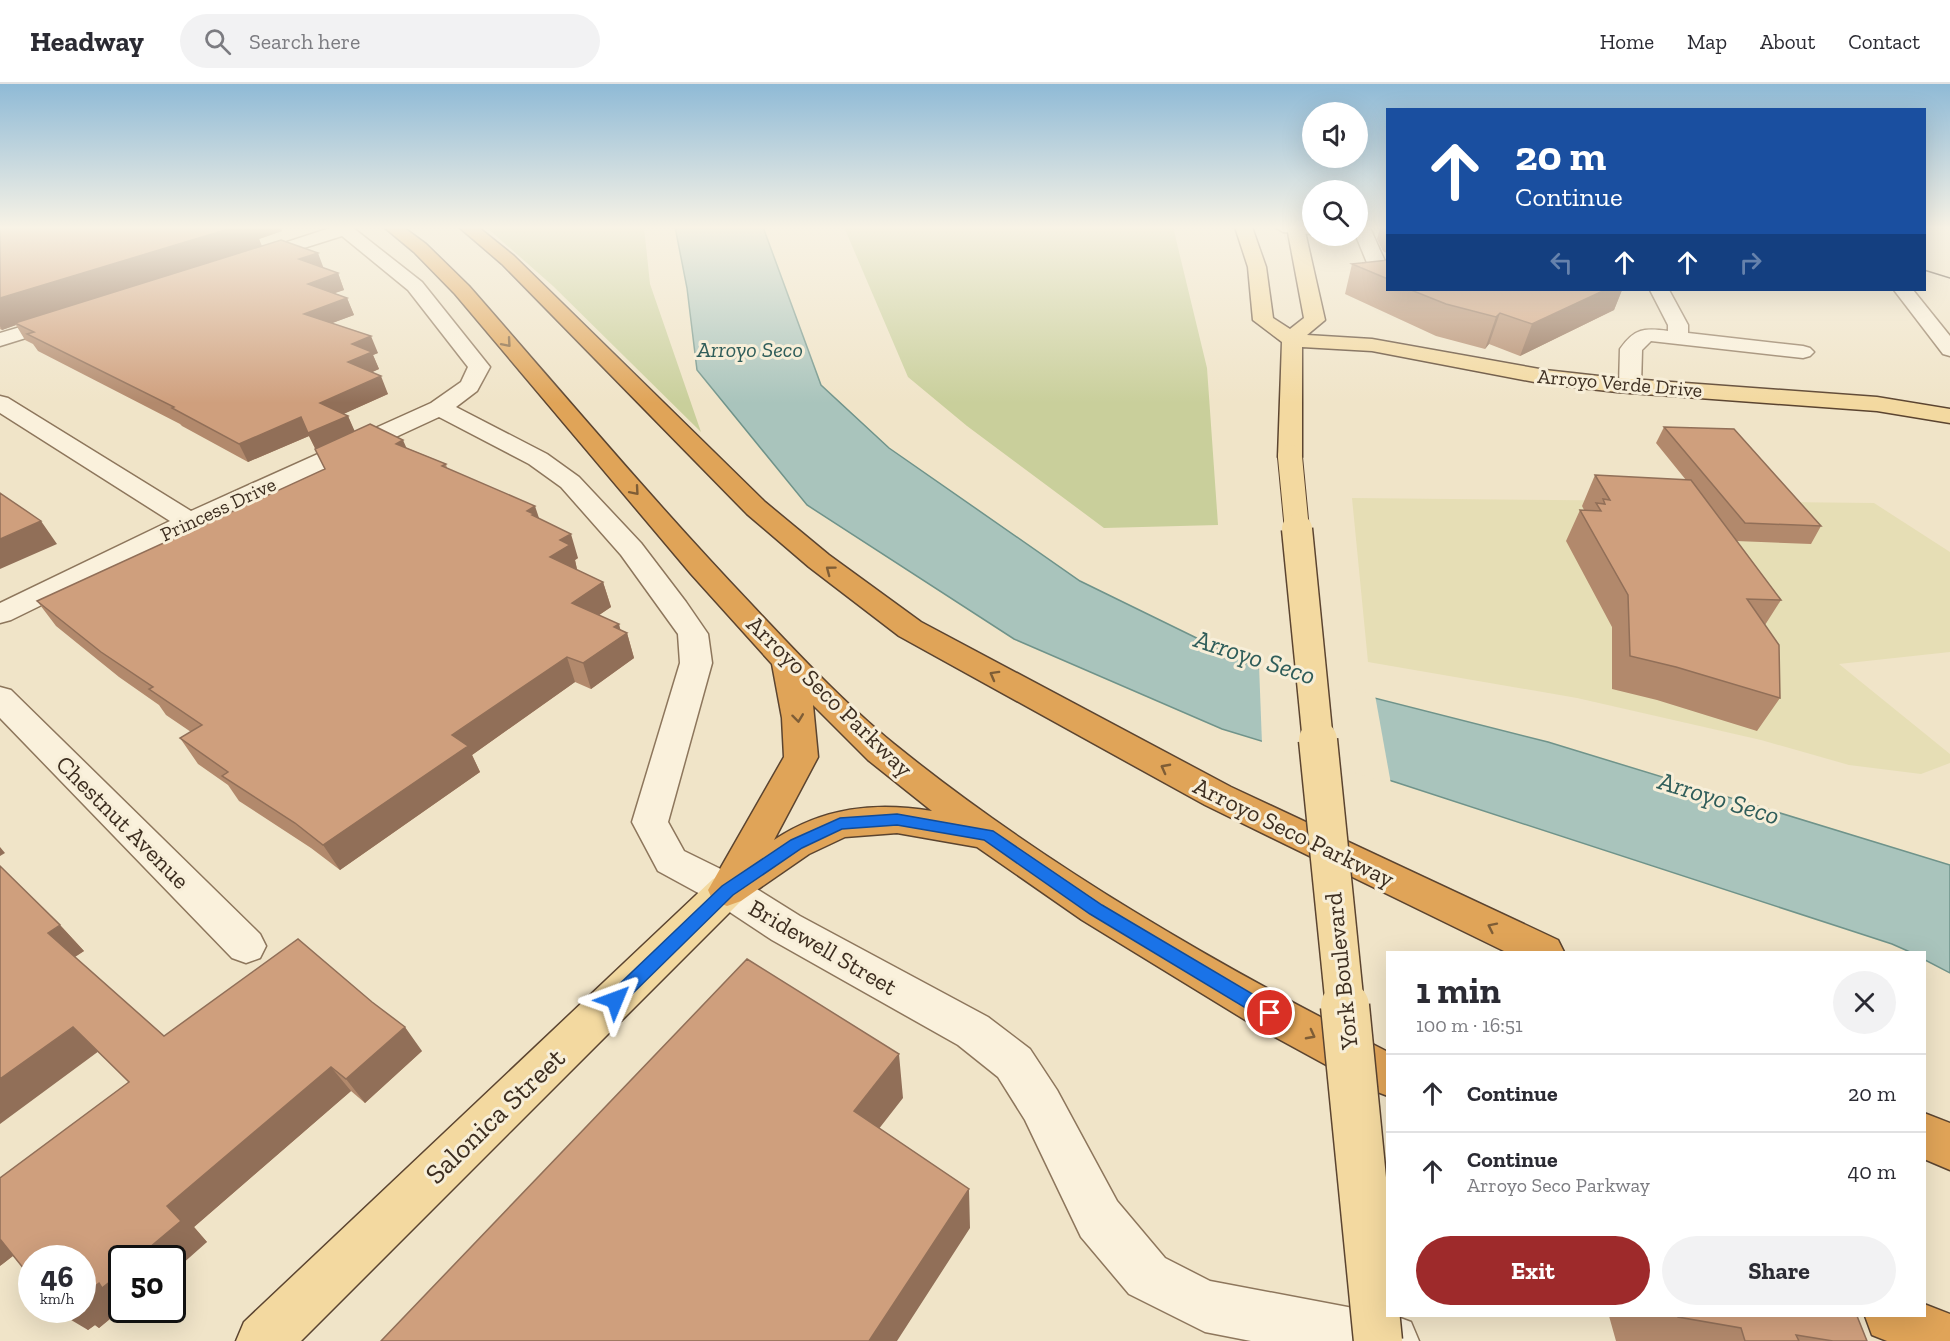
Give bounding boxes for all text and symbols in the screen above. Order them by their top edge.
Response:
search box [180,14,600,68]
text: Headway [30,25,144,58]
icon: search [201,25,234,58]
text: Search here [249,28,360,55]
text: Home [1600,29,1654,54]
text: Map [1687,29,1727,54]
text: About [1760,29,1815,54]
text: Contact [1848,29,1920,54]
map controls [1302,102,1368,246]
button: sound [1302,102,1368,168]
text: 20 m [1515,130,1606,181]
icon: ahead [1416,132,1494,210]
button: search [1302,180,1368,246]
text: Continue [1515,181,1623,213]
icon: left [1545,246,1578,279]
icon: ahead [1608,246,1641,279]
icon: ahead [1671,246,1704,279]
icon: right [1734,246,1767,279]
one-way arrow [500,336,511,347]
water label: Arroyo Seco [696,336,803,363]
street label: Arroyo Verde Drive [1537,364,1703,402]
street label: Princess Drive [156,472,280,546]
one-way arrow [627,484,638,495]
one-way arrow [826,566,837,577]
street label: Arroyo Seco Parkway [741,609,920,783]
water label: Arroyo Seco [1189,622,1320,692]
one-way arrow [990,671,1000,682]
one-way arrow [791,714,804,723]
street label: Chestnut Avenue [50,749,196,895]
one-way arrow [1161,764,1172,775]
water label: Arroyo Seco [1653,764,1784,832]
street label: Arroyo Seco Parkway [1189,771,1400,894]
street label: York Boulevard [1318,891,1364,1052]
street label: Bridewell Street [744,893,902,1001]
one-way arrow [1487,923,1498,935]
position arrow [583,968,647,1032]
text: 1 min [1416,969,1501,1012]
button: close [1833,971,1896,1034]
pin [1244,987,1295,1038]
icon: arrive [1253,996,1286,1029]
text: 100 m · 16:51 [1416,1013,1523,1037]
one-way arrow [1305,1028,1316,1039]
street label: Salonica Street [419,1041,572,1191]
icon: ahead [1416,1077,1449,1110]
text: Continue [1467,1080,1558,1107]
text: 20 m [1848,1080,1896,1107]
text: Continue [1467,1146,1558,1173]
icon: ahead [1416,1155,1449,1188]
text: 40 m [1847,1158,1896,1185]
text: Arroyo Seco Parkway [1467,1173,1650,1197]
button: Exit [1416,1236,1650,1305]
button: Share [1662,1236,1896,1305]
speed limit sign: 50 [108,1245,186,1323]
text: 46 [40,1259,74,1295]
text: km/h [40,1290,74,1308]

